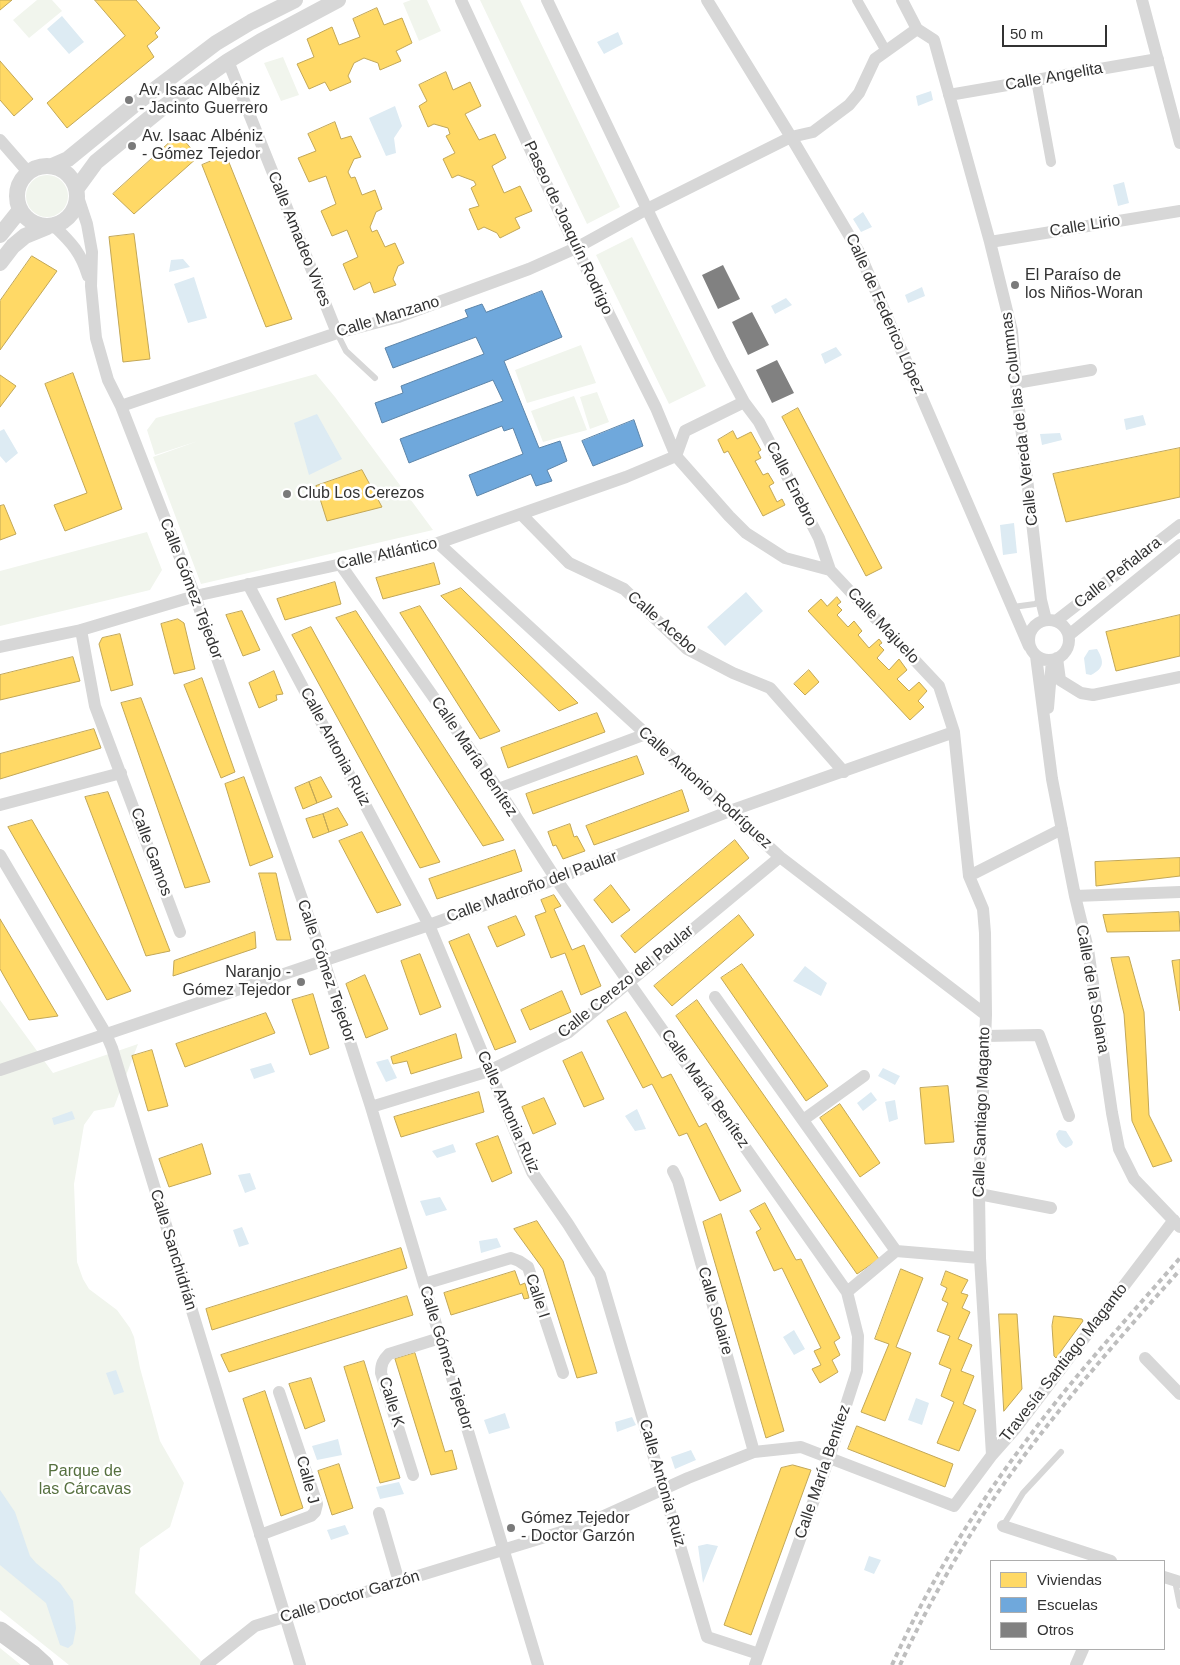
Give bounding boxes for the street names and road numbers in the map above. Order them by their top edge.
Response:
street label: Calle Angelita [1004,59,1104,95]
street label: Paseo de Joaquín Rodrigo [519,138,617,318]
street label: Calle Amadeo Vives [263,169,335,309]
street label: Calle Lirio [1048,211,1122,241]
street label: Calle de Federico López [841,231,929,397]
street label: Calle Manzano [334,292,442,342]
street label: Calle Vereda de las Columnas [997,311,1043,527]
street label: Calle Enebro [761,438,821,530]
street label: Calle Gómez Tejedor [155,516,227,662]
street label: Calle Peñalara [1071,533,1165,613]
street label: Calle Atlántico [335,534,439,574]
street label: Calle Majuelo [843,584,923,668]
street label: Calle Acebo [623,587,701,659]
street label: Calle Antonia Ruiz [296,684,374,810]
street label: Calle María Benítez [427,693,521,821]
street label: Calle Antonio Rodríguez [634,723,776,853]
street label: Calle Gamos [126,805,176,899]
street label: Calle Madroño del Paular [444,847,620,927]
street label: Calle Gómez Tejedor [293,897,359,1045]
street label: Calle Cerezo del Paular [554,921,698,1043]
street label: Calle de la Solana [1071,923,1113,1055]
street label: Calle María Benítez [657,1026,753,1152]
street label: Calle Santiago Maganto [969,1026,995,1198]
street label: Calle Antonia Ruiz [472,1048,544,1176]
street label: Calle Sanchidrián [145,1187,201,1313]
street label: Calle Solaire [693,1265,737,1357]
street label: Calle I [521,1271,553,1321]
street label: Travesía Santiago Maganto [996,1280,1132,1446]
street label: Calle Gómez Tejedor [415,1284,477,1432]
street label: Calle K [374,1375,408,1429]
street label: Calle María Benítez [791,1402,855,1542]
street label: Calle Antonia Ruiz [635,1417,689,1549]
street label: Calle J [291,1454,323,1506]
street label: Calle Doctor Garzón [278,1567,422,1627]

